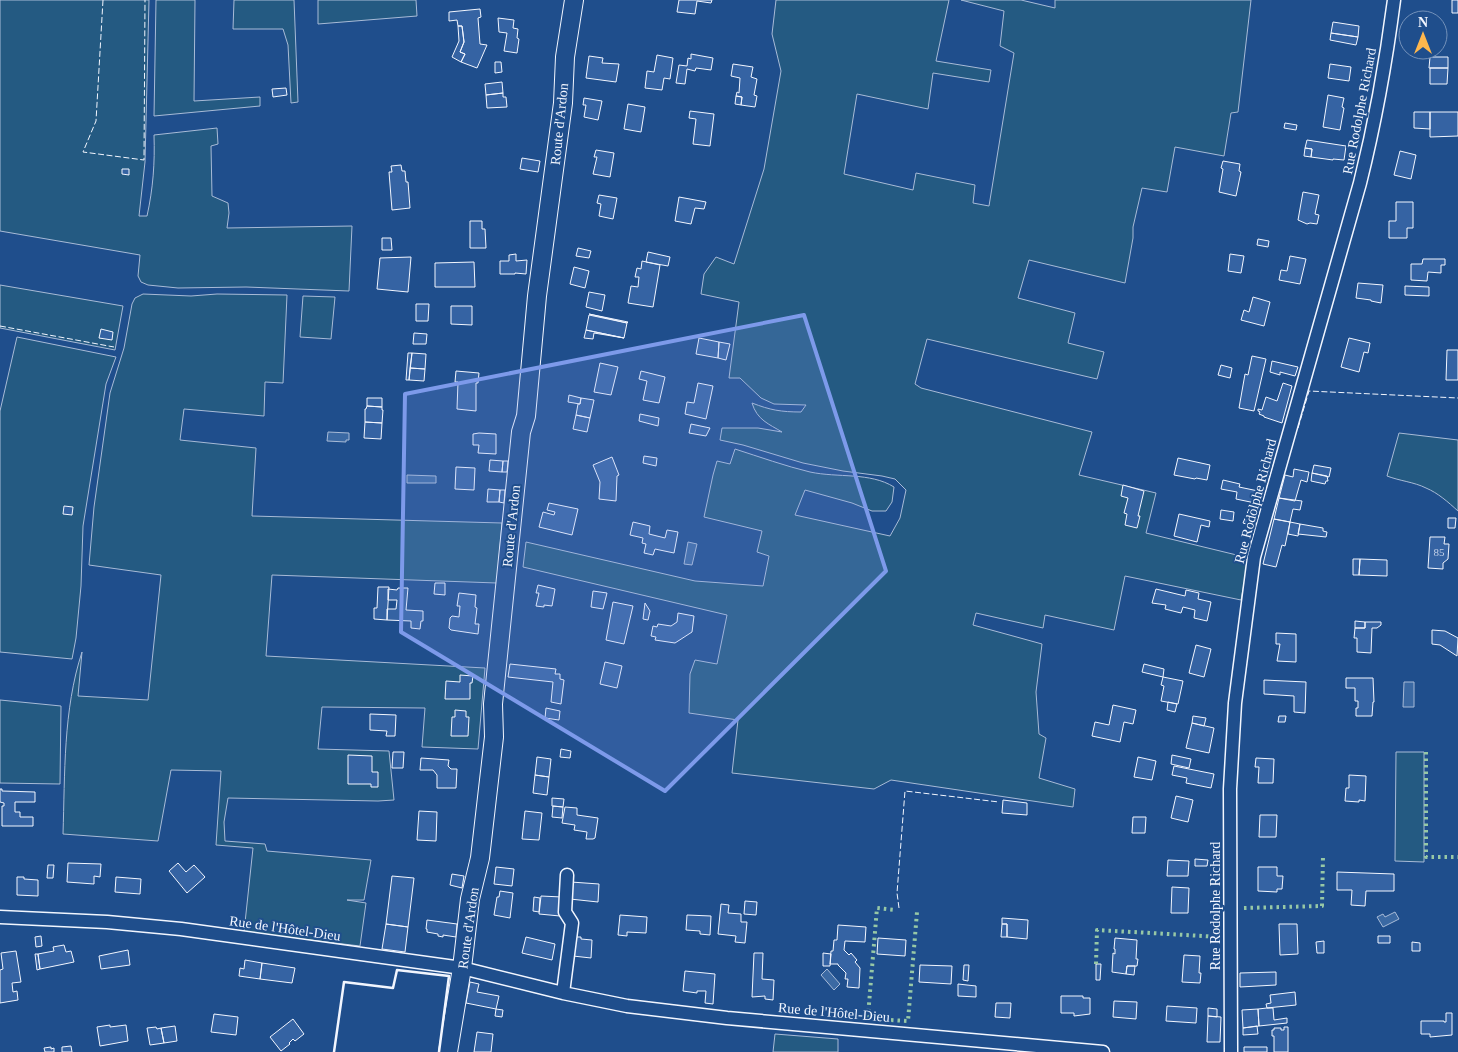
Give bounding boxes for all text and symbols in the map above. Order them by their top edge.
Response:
north arrow [1398,10,1448,60]
text: N [1418,15,1428,30]
street label: Rue Rodolphe Richard [1340,47,1379,176]
street label: Route d'Ardon [548,82,571,166]
street label: Rue Rodolphe Richard [1232,437,1279,565]
street label: Route d'Ardon [500,484,523,568]
house number: 85 [1434,546,1445,558]
street label: Rue Rodolphe Richard [1208,842,1223,970]
street label: Route d'Ardon [455,886,482,970]
street label: Rue de l'Hôtel-Dieu [228,913,342,944]
street label: Rue de l'Hôtel-Dieu [777,1000,890,1025]

